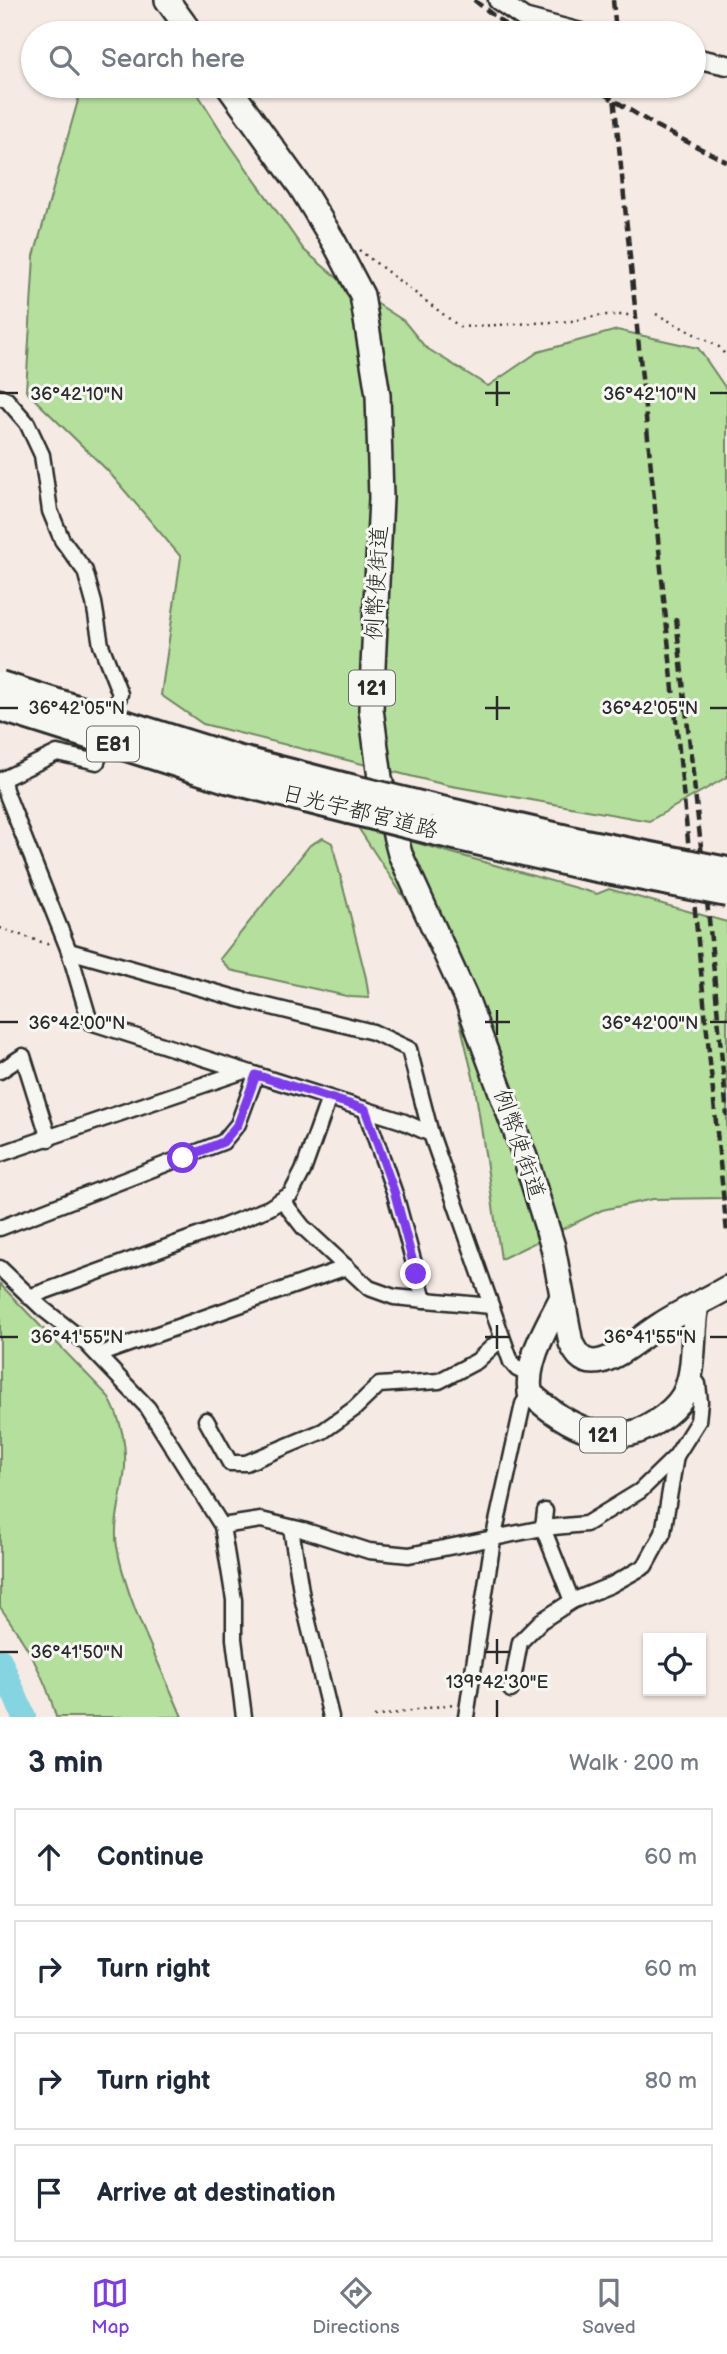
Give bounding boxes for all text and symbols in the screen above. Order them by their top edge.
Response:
search box [21,21,706,98]
icon: search [45,41,83,79]
text: Search here [101,44,245,75]
text: 36°42'10"N [30,384,124,405]
text: 36°42'10"N [603,384,697,405]
street label: 例幣使街道 [360,525,394,641]
road number: 121 [349,670,395,706]
text: 36°42'05"N [29,698,125,719]
text: 36°42'05"N [602,698,698,719]
road number: E81 [87,726,139,762]
street label: 日光宇都宮道路 [279,779,441,845]
text: 36°42'00"N [28,1013,126,1034]
text: 36°42'00"N [601,1013,699,1034]
street label: 例幣使街道 [487,1085,551,1203]
route start [167,1142,198,1173]
route end [400,1258,431,1289]
text: 36°41'55"N [31,1327,123,1348]
text: 36°41'55"N [604,1327,696,1348]
road number: 121 [580,1418,626,1452]
map controls [643,1633,706,1696]
button: locate [643,1633,706,1696]
text: 36°41'50"N [30,1642,124,1663]
text: 139°42'30"E [446,1672,548,1693]
text: 3 min [28,1745,103,1781]
text: Walk · 200 m [569,1749,699,1777]
icon: ahead [30,1838,68,1876]
text: Continue [97,1842,204,1873]
text: 60 m [644,1843,697,1871]
icon: right [30,1950,68,1988]
text: Turn right [97,1954,210,1985]
text: 60 m [644,1955,697,1983]
icon: right [30,2062,68,2100]
text: Turn right [97,2066,210,2097]
text: 80 m [645,2067,697,2095]
icon: arrive [30,2174,68,2212]
text: Arrive at destination [97,2178,336,2209]
tab: Map [91,2274,130,2339]
tab: Directions [312,2274,400,2339]
tab: Saved [582,2274,636,2339]

